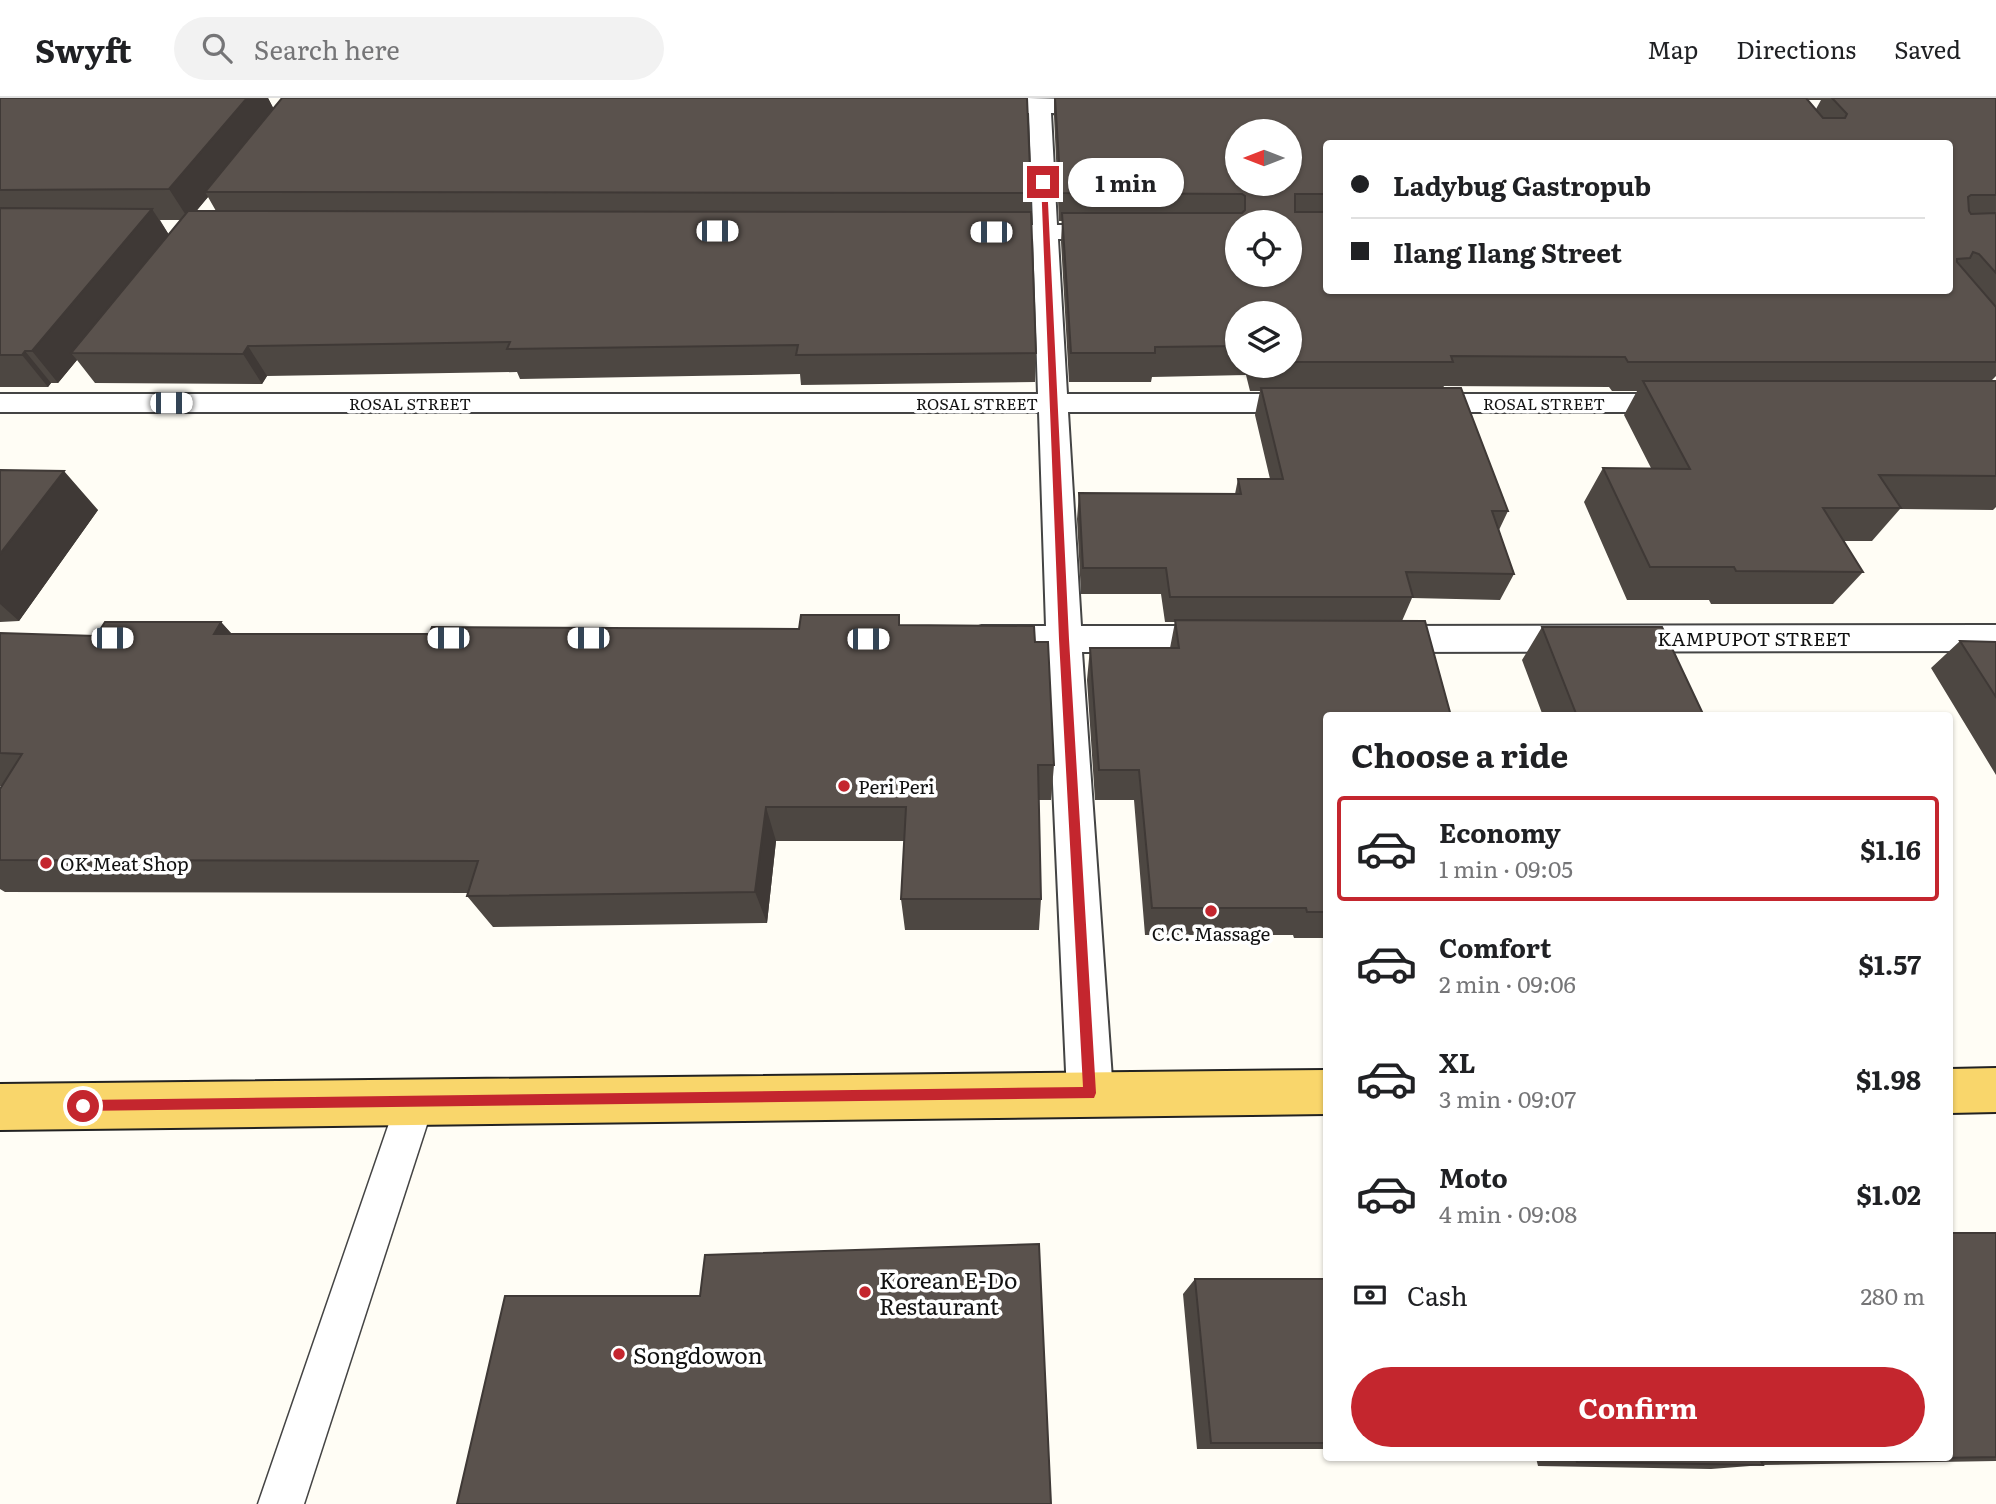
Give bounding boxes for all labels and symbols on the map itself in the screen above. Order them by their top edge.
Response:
north arrow [1225,119,1302,196]
callout: 1 min [1068,158,1183,206]
route end [1027,166,1059,198]
car [697,221,739,242]
car [971,222,1013,243]
street label: ROSAL STREET [349,391,471,415]
street label: ROSAL STREET [916,391,1038,415]
street label: ROSAL STREET [1483,391,1605,415]
car [151,393,193,414]
street label: KAMPUPOT STREET [1657,624,1851,652]
car [92,628,134,649]
car [428,628,470,649]
car [568,628,610,649]
car [848,629,890,650]
place label: Peri Peri [858,772,935,800]
marker: Peri Peri [836,778,852,794]
place label: OK Meat Shop [60,849,189,877]
marker: OK Meat Shop [38,855,54,871]
marker: C.C. Massage [1203,903,1219,919]
place label: C.C. Massage [1152,919,1270,947]
route start [67,1090,99,1122]
place label: Korean E-Do Restaurant [879,1262,1018,1322]
marker: Korean E-Do Restaurant [857,1284,873,1300]
place label: Songdowon [633,1337,763,1371]
marker: Songdowon [611,1346,627,1362]

